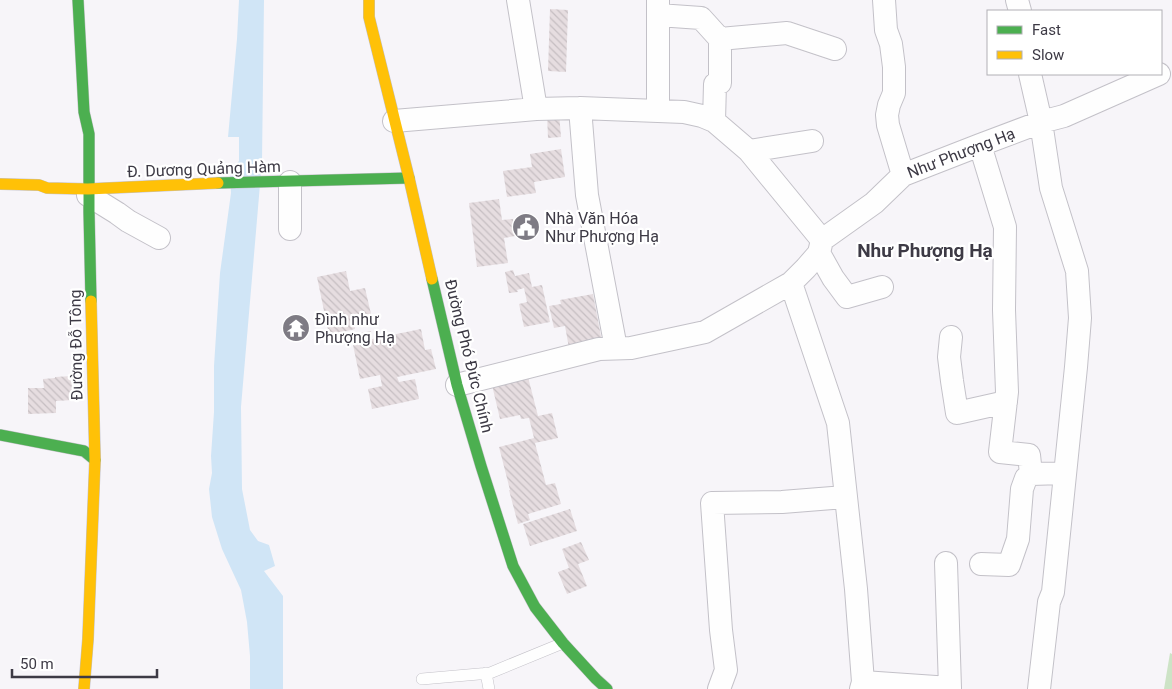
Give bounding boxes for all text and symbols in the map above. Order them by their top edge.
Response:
legend [987,10,1162,75]
text: Fast [1032,21,1061,39]
text: Slow [1032,46,1064,64]
street label: Như Phượng Hạ [904,124,1018,182]
street label: Đ. Dương Quảng Hàm [127,157,281,181]
place label: Nhà Văn Hóa Như Phượng Hạ [545,209,659,246]
public building icon: Nhà Văn Hóa Như Phượng Hạ [511,212,541,242]
district label: Như Phượng Hạ [857,239,993,262]
street label: Đường Phó Đức Chính [441,277,497,435]
street label: Đường Đỗ Tông [66,289,86,401]
place label: Đình như Phượng Hạ [315,310,395,347]
temple icon: Đình như Phượng Hạ [281,313,311,343]
scale bar [12,646,158,678]
text: 50 m [20,655,54,673]

